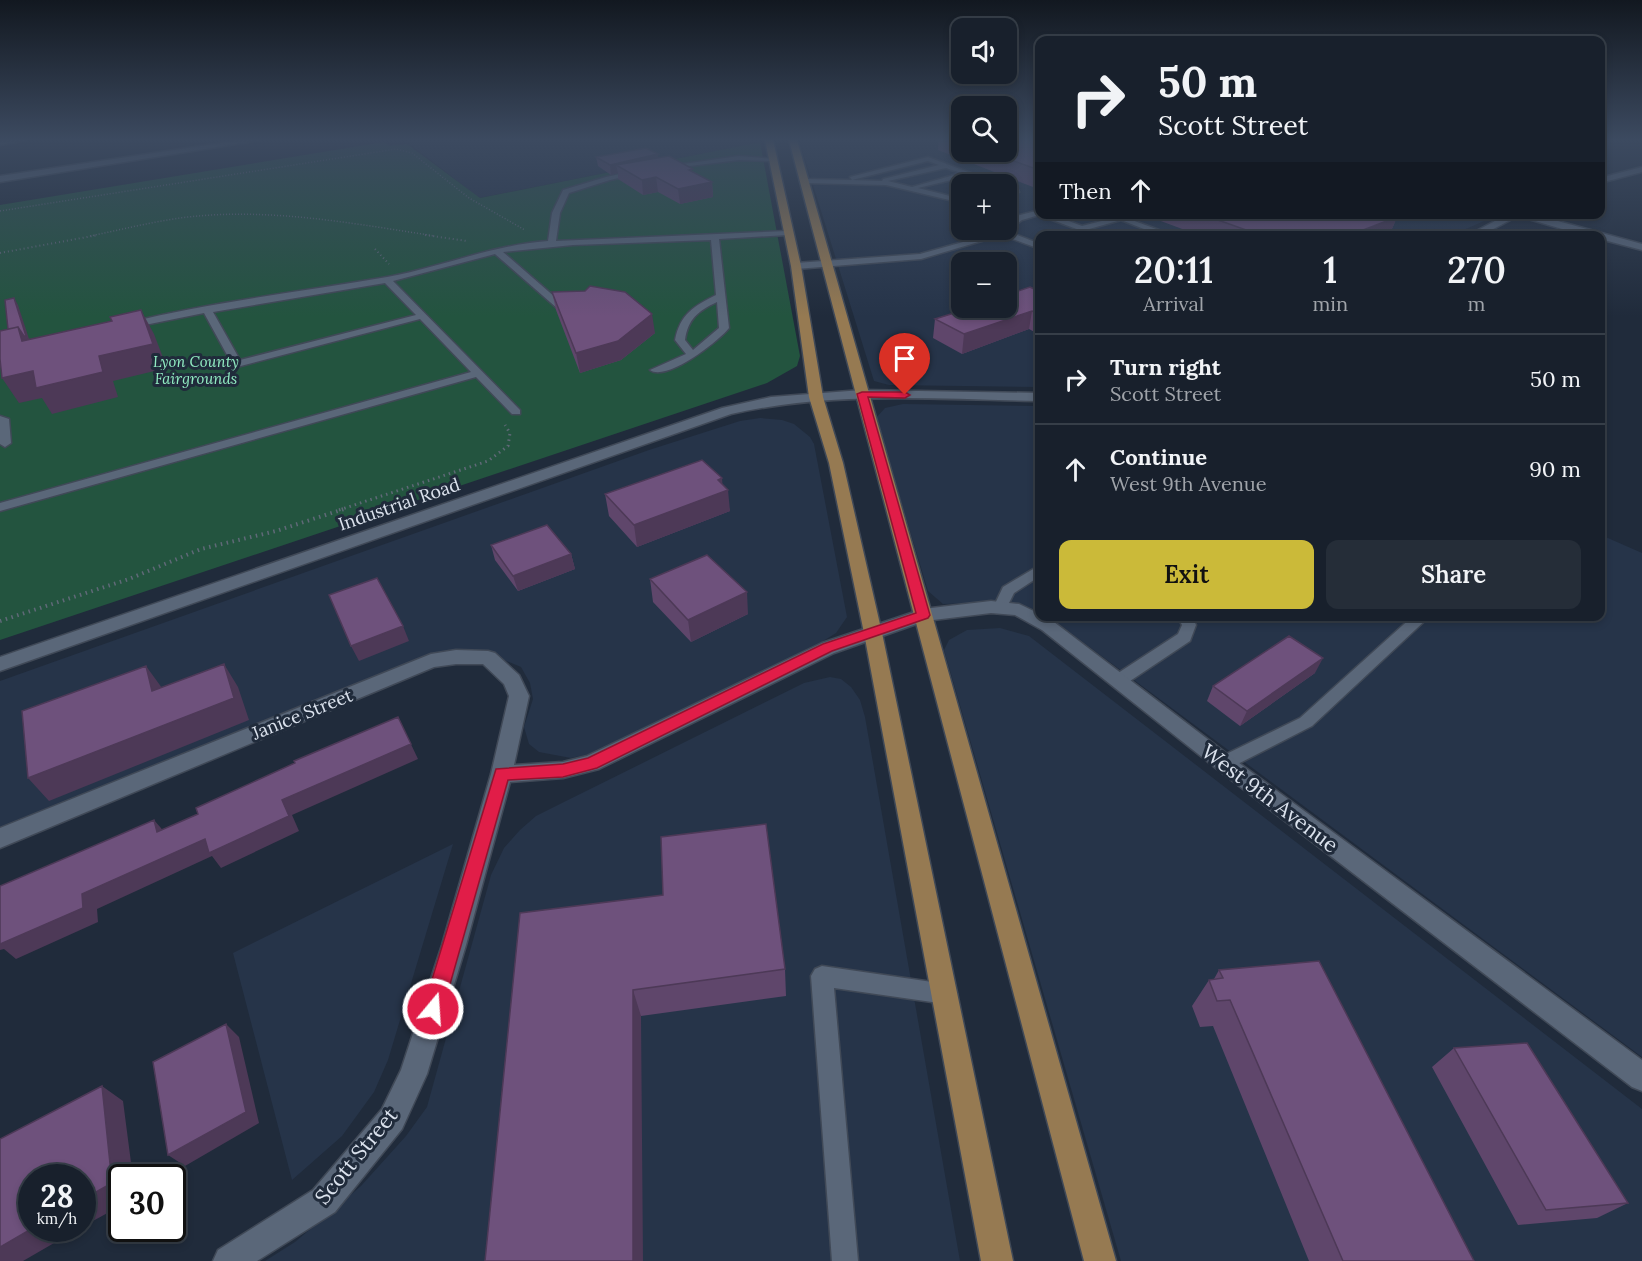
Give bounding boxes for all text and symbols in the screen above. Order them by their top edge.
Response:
map controls [951,18,1017,318]
button: sound [951,18,1017,84]
text: 50 m [1158,55,1257,109]
icon: right [1059,60,1137,138]
button: search [951,96,1017,162]
text: Scott Street [1158,108,1308,142]
button: + [951,174,1017,240]
icon: ahead [1124,174,1157,207]
text: Then [1059,177,1112,205]
text: 20:11 [1134,247,1213,293]
text: 1 [1323,247,1337,293]
text: 270 [1447,247,1506,293]
button: − [951,252,1017,318]
text: Arrival [1143,291,1204,316]
text: min [1312,291,1348,316]
text: m [1468,291,1485,316]
pin [879,333,930,395]
icon: arrive [888,342,921,375]
park label: Lyon County Fairgrounds [153,352,239,388]
text: Turn right [1110,353,1221,381]
icon: right [1059,363,1092,396]
text: 50 m [1530,365,1581,393]
text: Scott Street [1110,381,1221,406]
text: Continue [1110,443,1207,471]
icon: ahead [1059,453,1092,486]
text: 90 m [1529,455,1581,483]
text: West 9th Avenue [1110,471,1267,496]
street label: Industrial Road [335,472,463,536]
button: Exit [1059,540,1314,609]
button: Share [1326,540,1581,609]
street label: Janice Street [247,683,356,745]
street label: West 9th Avenue [1196,738,1344,858]
position arrow [401,977,465,1041]
street label: Scott Street [309,1101,404,1210]
speed limit sign: 30 [108,1164,186,1242]
text: 28 [40,1177,74,1215]
text: km/h [37,1209,77,1228]

